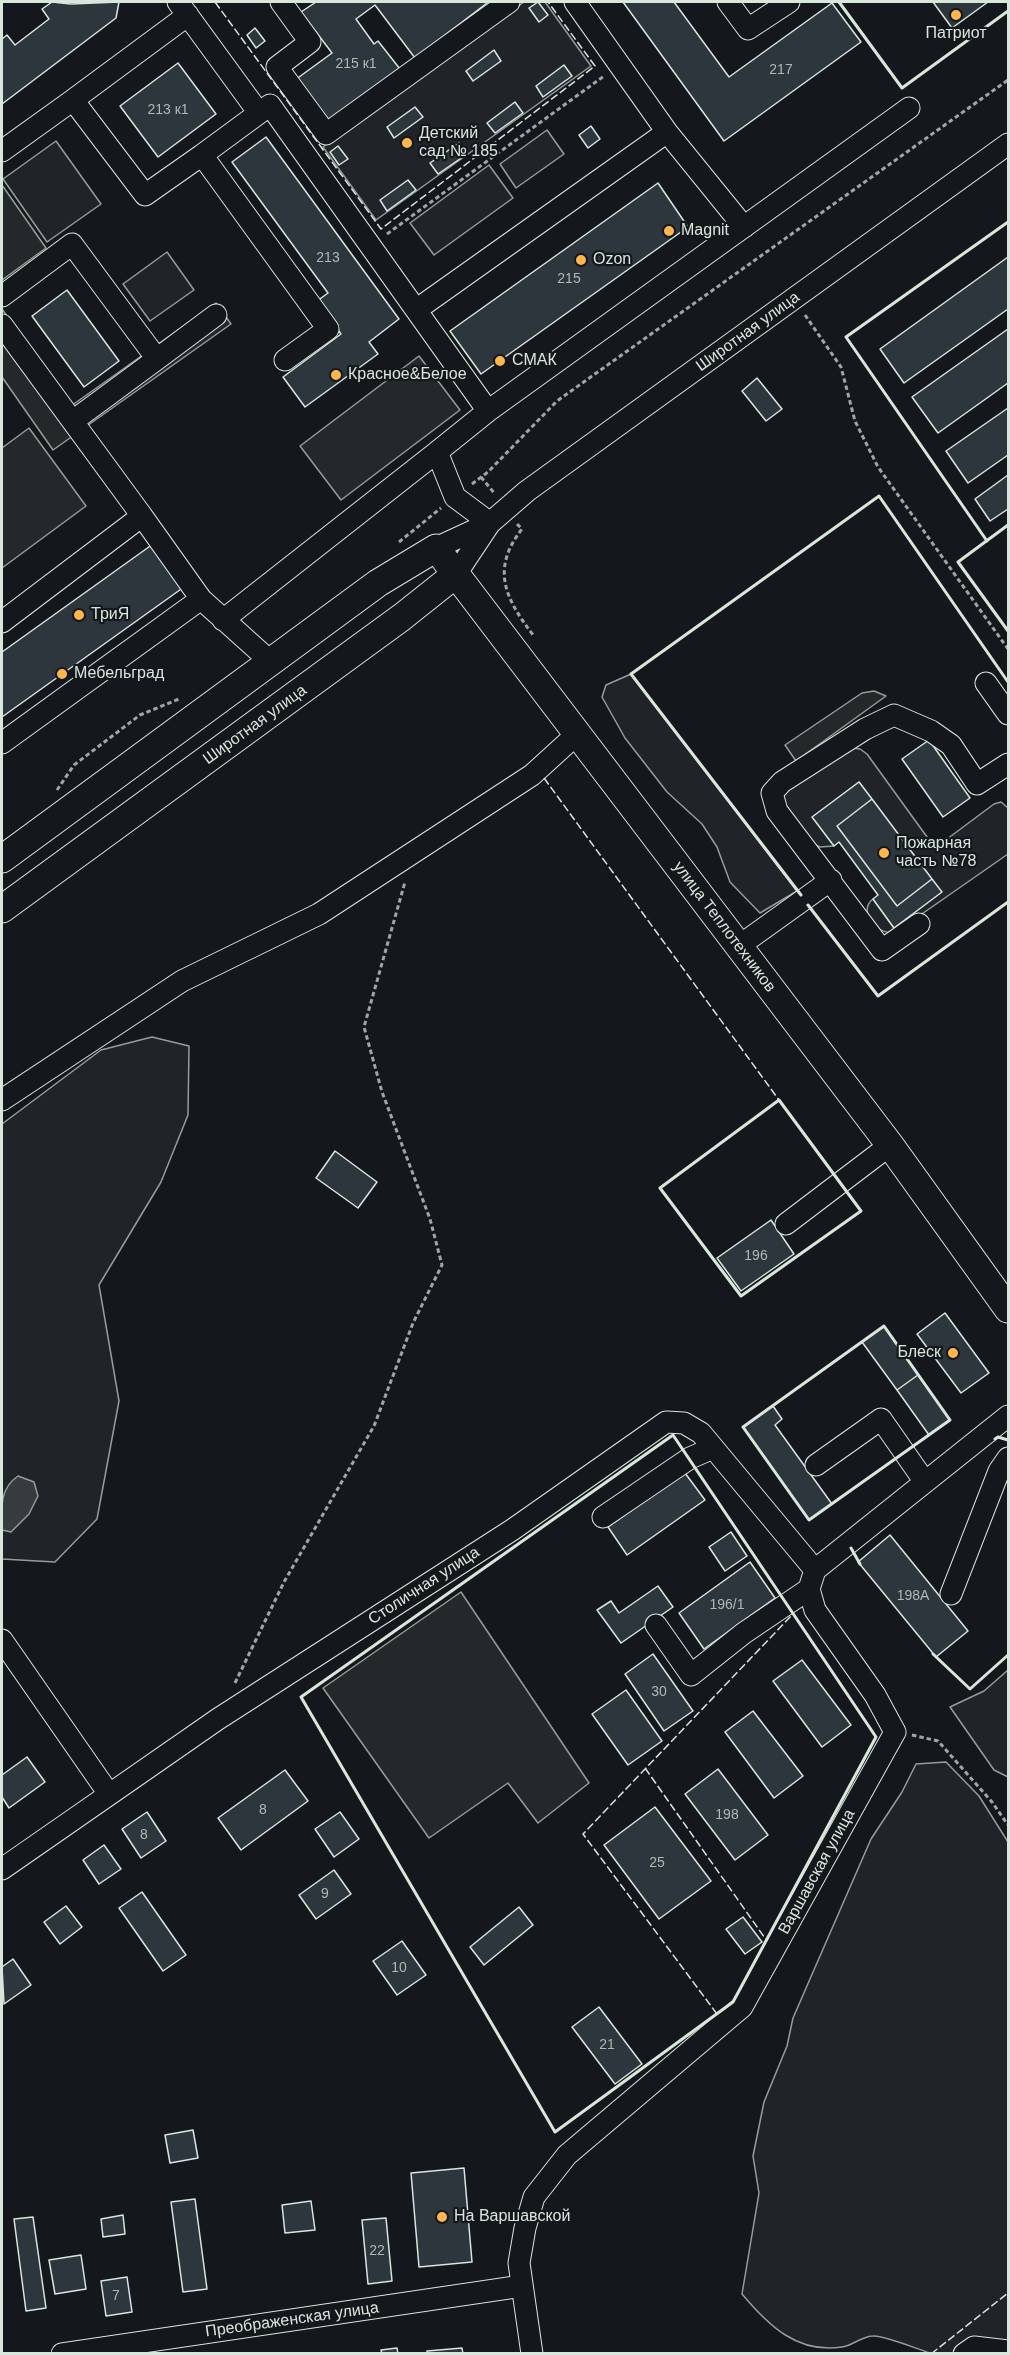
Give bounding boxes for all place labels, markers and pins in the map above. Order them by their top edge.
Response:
marker: Патриот [949,8,963,22]
place label: Патриот [925,24,987,44]
place label: Детский сад № 185 [419,124,498,162]
marker: Детский сад № 185 [400,136,414,150]
place label: Magnit [681,221,729,241]
marker: Magnit [662,224,676,238]
place label: Ozon [593,250,631,270]
marker: Ozon [574,253,588,267]
place label: СМАК [512,351,557,371]
marker: СМАК [493,354,507,368]
place label: Красное&Белое [348,365,467,385]
marker: Красное&Белое [329,368,343,382]
place label: ТриЯ [91,605,129,625]
marker: ТриЯ [72,608,86,622]
place label: Мебельград [74,664,164,684]
marker: Мебельград [55,667,69,681]
place label: Пожарная часть №78 [896,834,976,872]
marker: Пожарная часть №78 [877,846,891,860]
place label: Блеск [897,1343,941,1363]
marker: Блеск [946,1346,960,1360]
place label: На Варшавской [454,2207,570,2227]
marker: На Варшавской [435,2210,449,2224]

